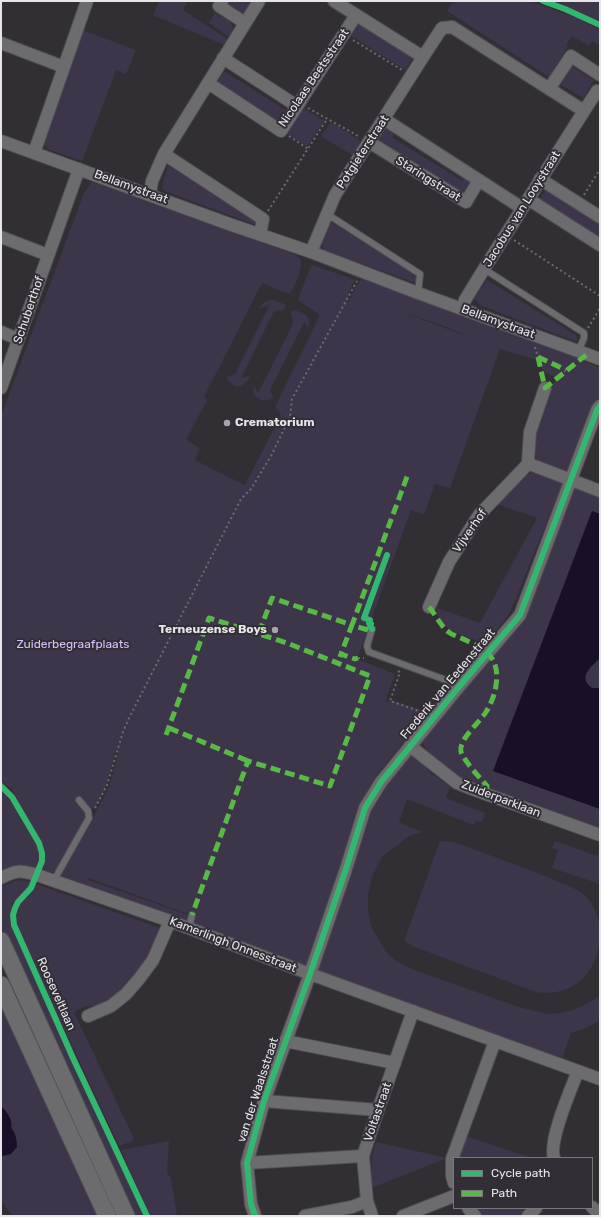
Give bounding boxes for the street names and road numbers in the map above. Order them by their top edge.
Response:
street label: Nicolaas Beetsstraat [276,26,352,130]
street label: Potgieterstraat [334,112,392,192]
street label: Jacobus van Looystraat [480,148,564,270]
street label: Staringstraat [393,153,463,205]
street label: Bellamystraat [92,167,170,207]
street label: Schuberthof [11,274,47,346]
street label: Bellamystraat [459,302,537,342]
street label: Vijverhof [450,506,490,556]
street label: Frederik van Eedenstraat [398,626,498,742]
street label: Zuiderparklaan [459,777,543,821]
street label: Kamerlingh Onnesstraat [167,914,299,976]
street label: Rooseveltlaan [33,955,79,1033]
street label: van der Waalsstraat [234,1036,282,1144]
street label: Voltastraat [361,1081,395,1143]

